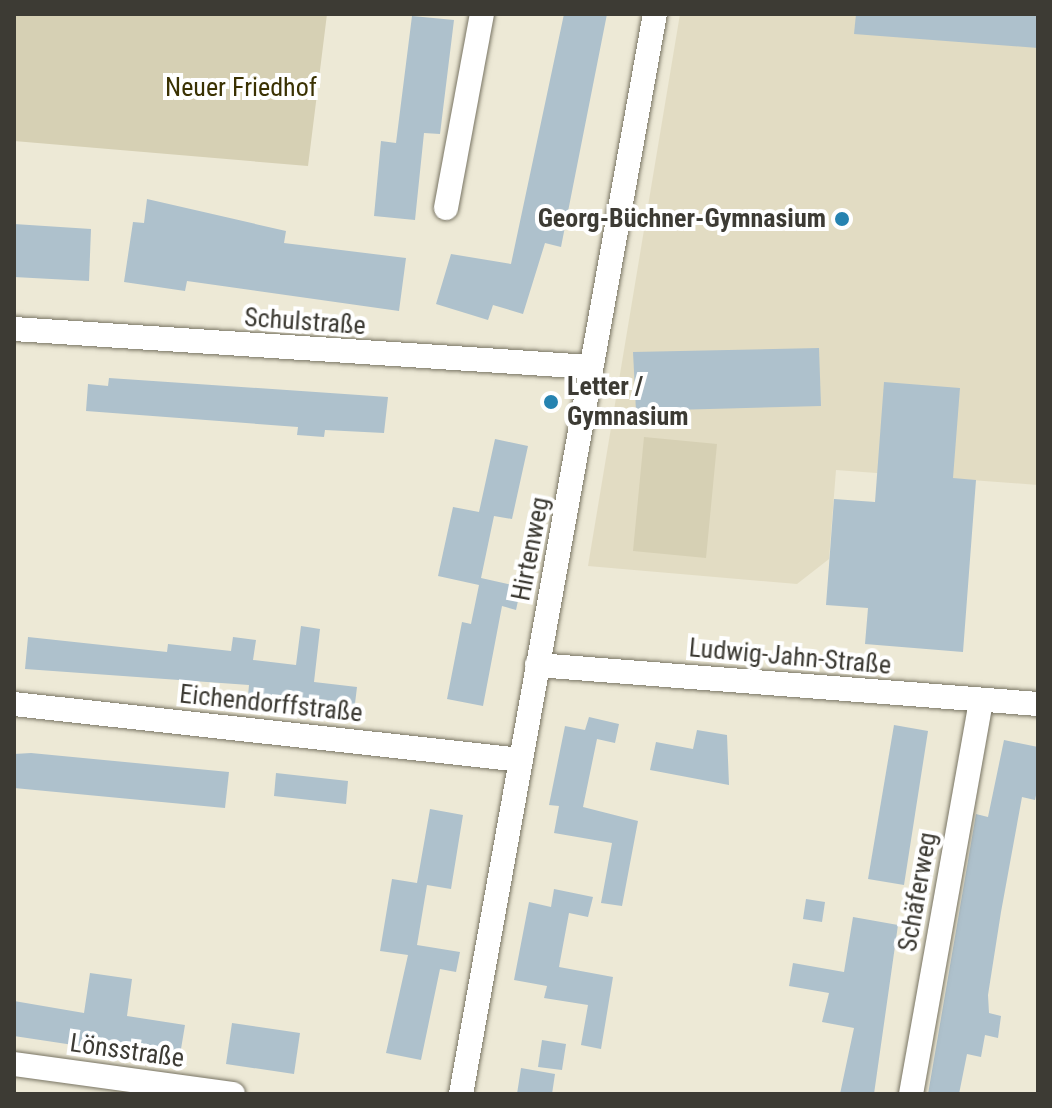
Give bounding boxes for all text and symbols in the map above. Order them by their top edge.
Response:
park label: Neuer Friedhof [165,72,317,104]
place label: Georg-Büchner-Gymnasium [538,203,826,235]
marker: Georg-Büchner-Gymnasium [833,210,851,228]
street label: Schulstraße [243,302,367,342]
place label: Letter / Gymnasium [567,371,689,432]
marker: Letter / Gymnasium [542,393,560,411]
street label: Hirtenweg [506,494,556,604]
street label: Ludwig-Jahn-Straße [688,633,892,681]
street label: Eichendorffstraße [178,679,364,729]
street label: Schäferweg [892,830,944,954]
street label: Lönsstraße [68,1028,186,1074]

